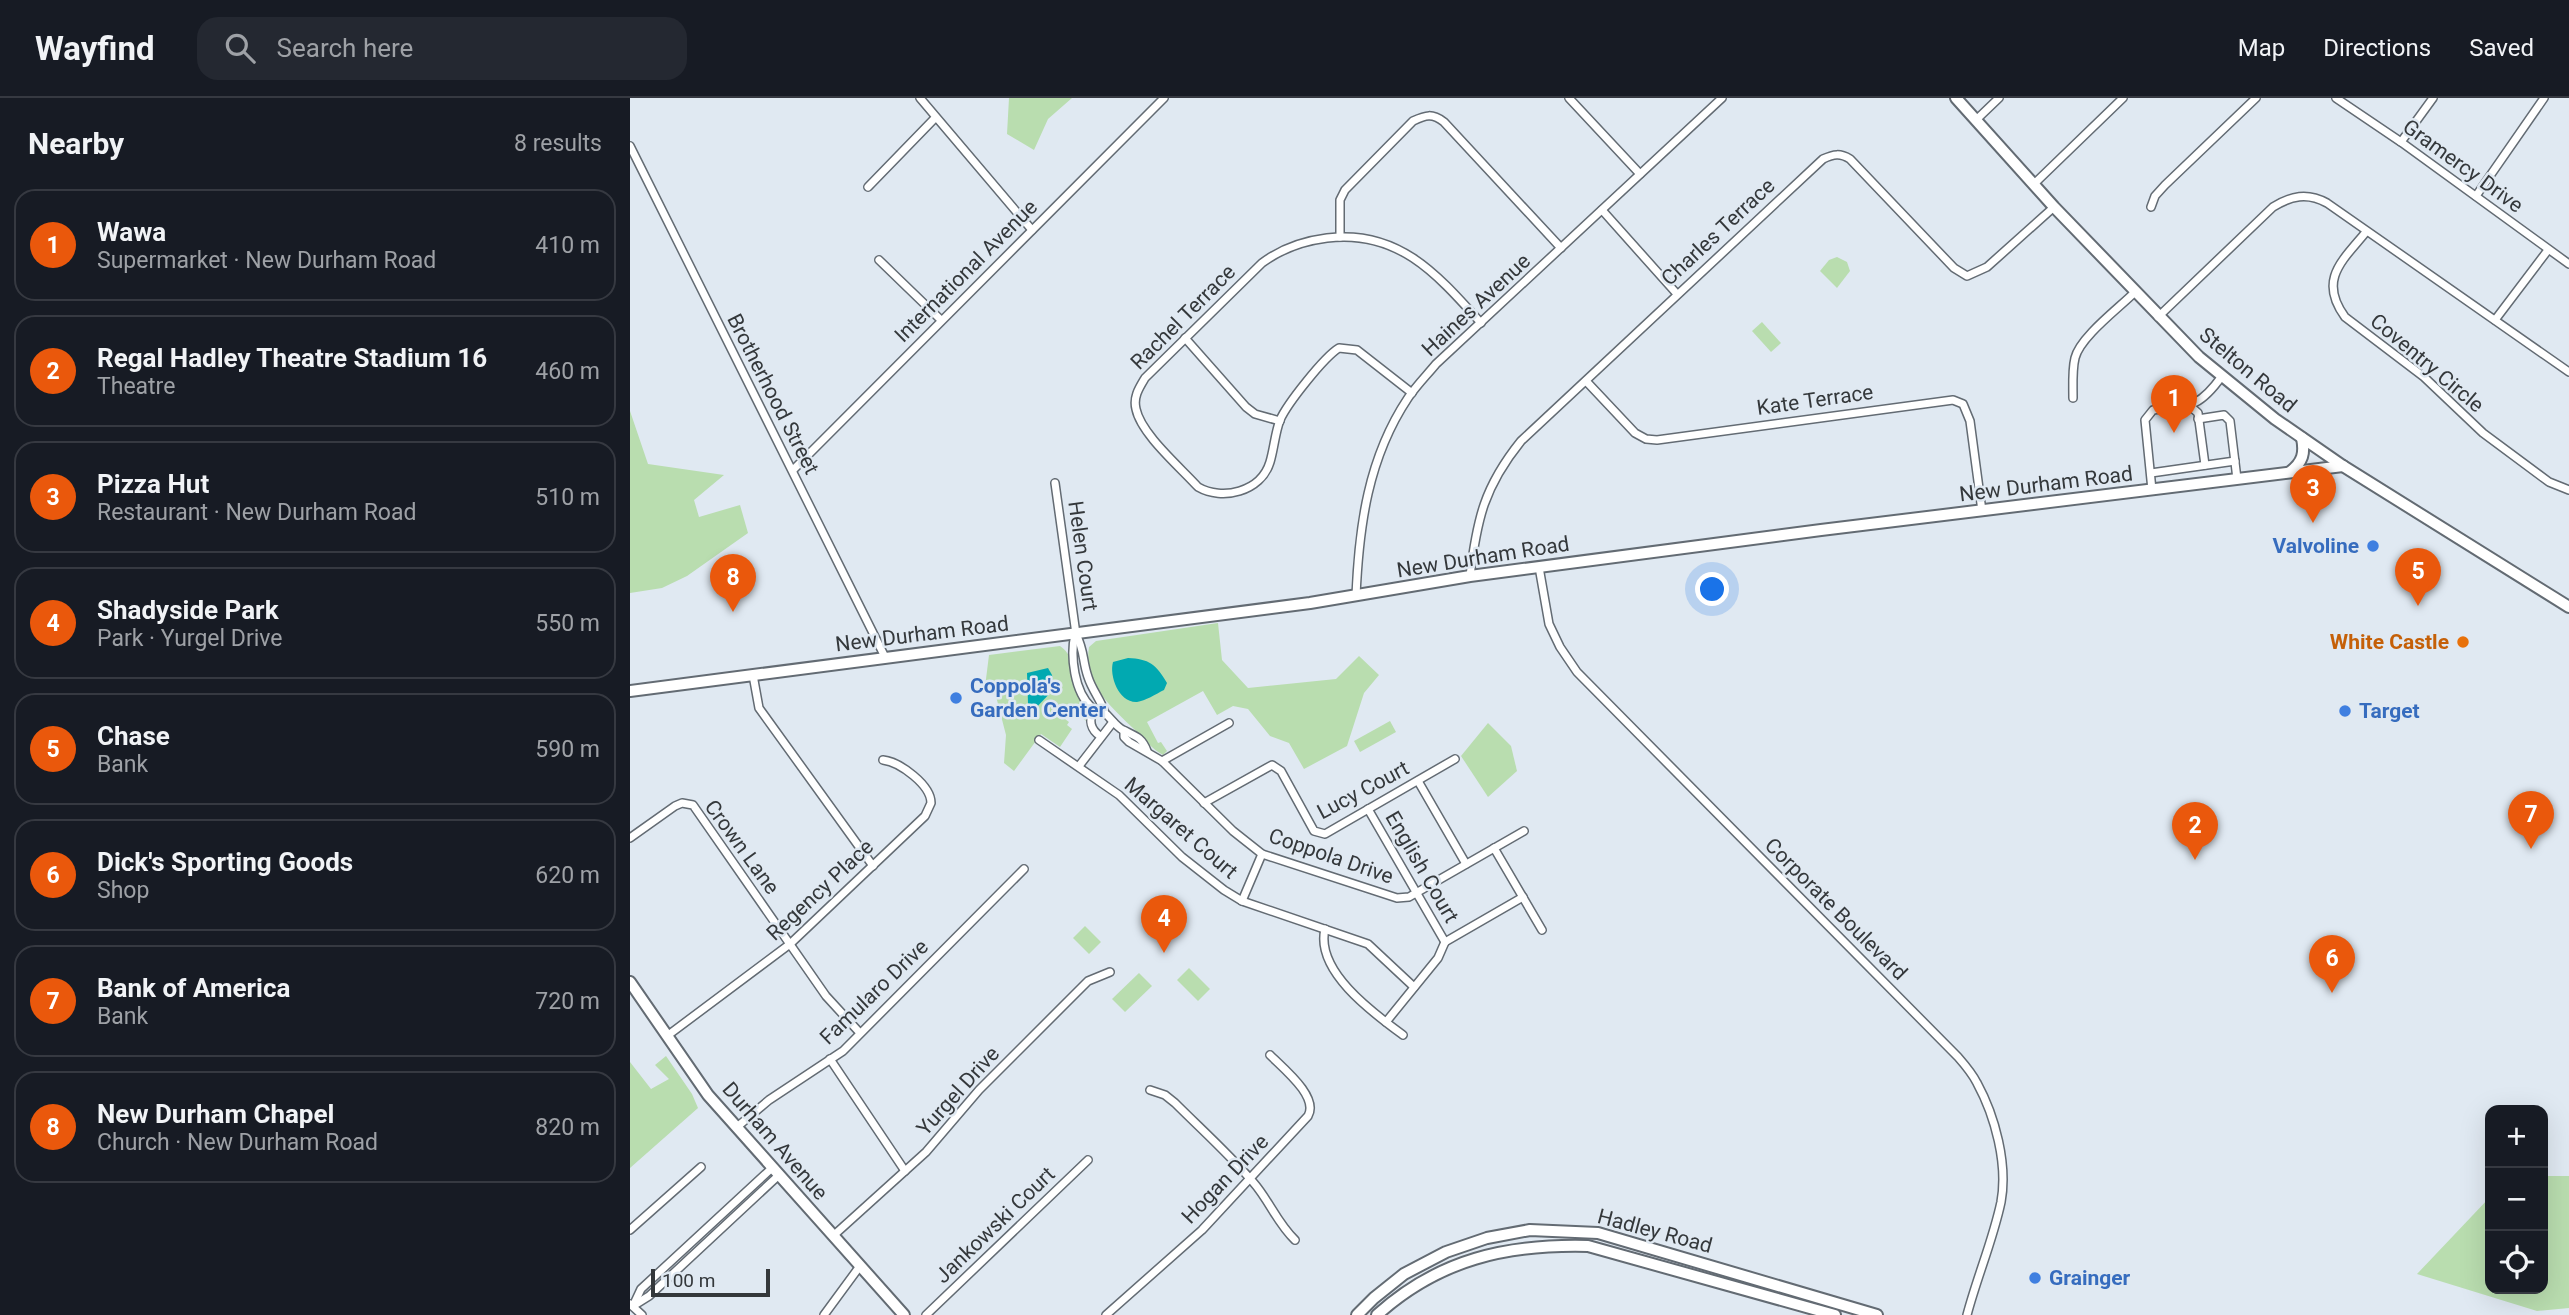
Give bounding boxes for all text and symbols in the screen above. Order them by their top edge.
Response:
search box [197,17,687,80]
text: Wayfind [35,29,155,68]
icon: search [221,29,259,67]
text: Search here [277,33,413,63]
text: Map [2238,34,2285,62]
text: Directions [2323,34,2431,62]
text: Saved [2469,34,2534,62]
street label: Gramercy Drive [2398,114,2528,218]
text: Nearby [28,126,124,161]
text: 8 results [514,130,602,157]
street label: Charles Terrace [1657,174,1779,290]
street label: International Avenue [890,195,1042,347]
text: Wawa [97,217,166,247]
text: 1 [46,232,60,259]
text: 410 m [535,232,600,259]
text: Supermarket · New Durham Road [97,247,436,274]
street label: Haines Avenue [1417,249,1535,361]
street label: Rachel Terrace [1126,260,1240,374]
street label: Coventry Circle [2365,309,2489,417]
street label: Brotherhood Street [722,310,824,478]
street label: Stelton Road [2195,322,2301,418]
text: Regal Hadley Theatre Stadium 16 [97,343,487,373]
text: 2 [46,358,60,385]
text: 460 m [535,358,600,385]
text: Theatre [97,373,175,400]
pin: 1 [2151,375,2197,433]
street label: Kate Terrace [1755,380,1875,420]
street label: New Durham Road [1958,461,2134,507]
pin: 3 [2290,465,2336,523]
text: Pizza Hut [97,469,209,499]
text: 3 [46,484,60,511]
text: 510 m [535,484,600,511]
text: Restaurant · New Durham Road [97,499,416,526]
street label: Helen Court [1063,499,1103,613]
street label: New Durham Road [1395,532,1571,582]
place label: Valvoline [2272,534,2359,558]
marker: Valvoline [2365,538,2381,554]
pin: 5 [2395,548,2441,606]
pin: 8 [710,554,756,612]
your location [1695,572,1729,606]
text: Shadyside Park [97,595,279,625]
text: 4 [46,610,60,637]
text: 550 m [535,610,600,637]
street label: New Durham Road [834,611,1010,657]
text: Park · Yurgel Drive [97,625,282,652]
place label: White Castle [2330,630,2449,654]
marker: White Castle [2455,634,2471,650]
place label: Coppola's Garden Center [970,674,1107,722]
marker: Coppola's Garden Center [948,690,964,706]
place label: Target [2359,699,2420,723]
marker: Target [2337,703,2353,719]
text: Chase [97,721,170,751]
text: 5 [46,736,60,763]
text: 590 m [535,736,600,763]
text: Bank [97,751,148,778]
street label: Lucy Court [1313,756,1413,824]
street label: Margaret Court [1120,772,1242,884]
pin: 7 [2508,791,2554,849]
street label: Crown Lane [700,795,784,899]
pin: 2 [2172,802,2218,860]
street label: English Court [1380,807,1464,927]
street label: Coppola Drive [1266,823,1396,889]
street label: Corporate Boulevard [1760,833,1912,985]
street label: Regency Place [762,835,878,945]
text: Dick's Sporting Goods [97,847,353,877]
text: 6 [46,862,60,889]
text: 620 m [535,862,600,889]
text: Shop [97,877,149,904]
pin: 4 [1141,895,1187,953]
street label: Famularo Drive [815,935,933,1049]
pin: 6 [2309,935,2355,993]
text: Bank of America [97,973,290,1003]
text: 7 [46,988,60,1015]
text: 720 m [535,988,600,1015]
text: Bank [97,1003,148,1030]
street label: Yurgel Drive [912,1042,1004,1140]
street label: Durham Avenue [717,1077,833,1205]
text: New Durham Chapel [97,1099,334,1129]
map controls [2485,1105,2548,1294]
button: + [2485,1105,2548,1168]
text: 8 [46,1114,60,1141]
text: 820 m [535,1114,600,1141]
text: Church · New Durham Road [97,1129,378,1156]
street label: Hogan Drive [1177,1130,1273,1228]
street label: Jankowski Court [930,1162,1060,1288]
button: − [2485,1168,2548,1231]
street label: Hadley Road [1595,1204,1715,1258]
button: locate [2485,1231,2548,1294]
scale bar [651,1266,770,1298]
place label: Grainger [2049,1266,2131,1290]
text: 100 m [662,1269,715,1292]
marker: Grainger [2027,1270,2043,1286]

